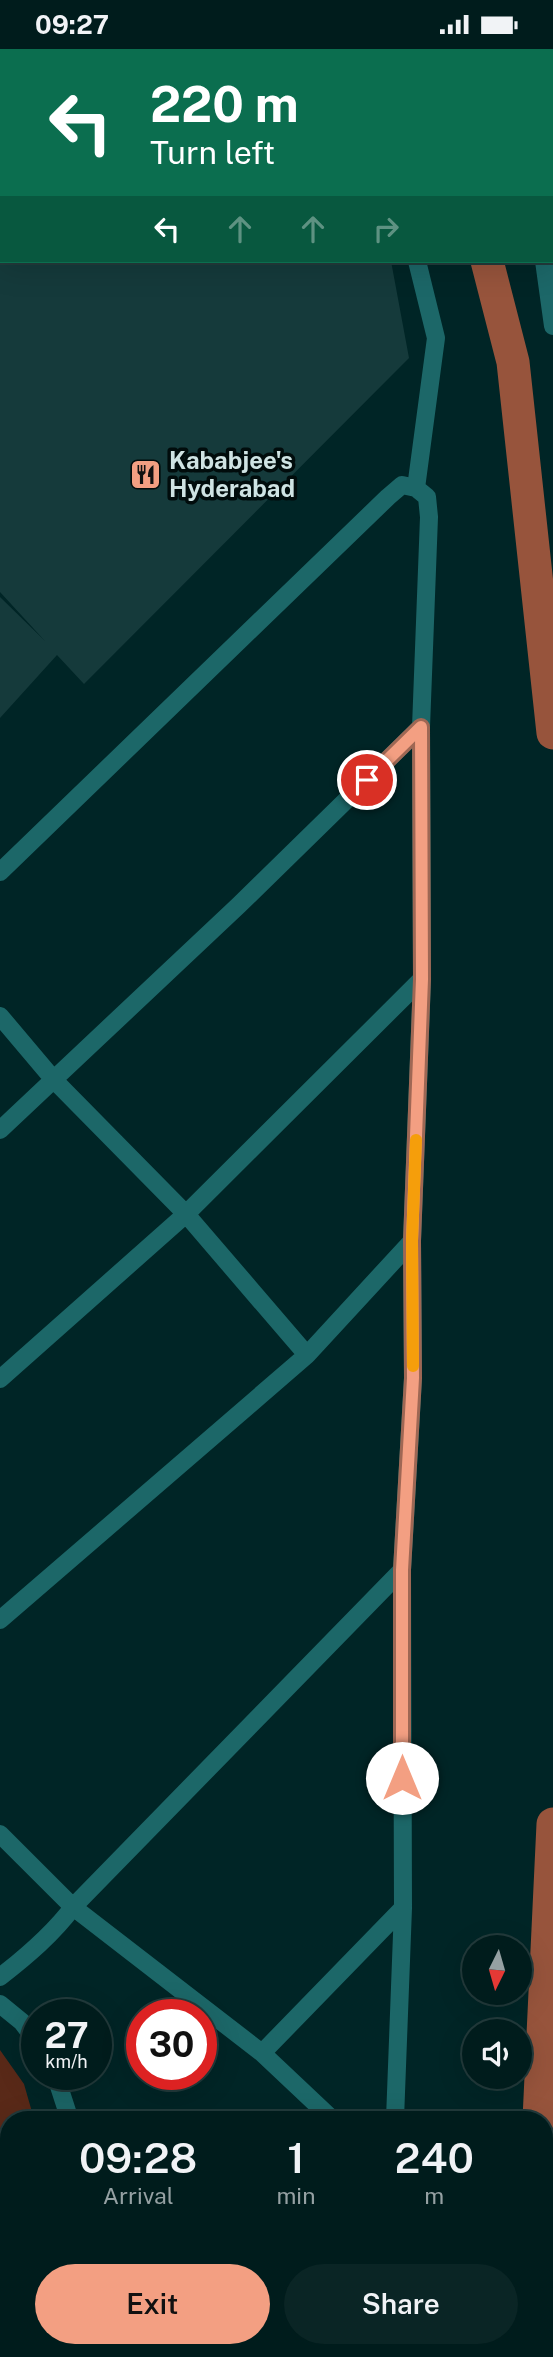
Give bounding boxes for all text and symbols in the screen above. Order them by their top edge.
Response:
text: 09:27 [35,9,109,40]
text: 220 m [150,75,299,133]
icon: left [35,77,126,168]
text: Turn left [150,134,275,171]
icon: left [148,210,186,248]
icon: ahead [221,210,259,248]
icon: ahead [294,210,332,248]
icon: right [367,210,405,248]
place label: Kababjee's Hyderabad [169,446,295,502]
restaurant icon: Kababjee's Hyderabad [129,458,163,492]
pin [337,750,397,810]
icon: arrive [348,761,386,799]
position arrow [365,1741,439,1815]
north arrow [462,1935,532,2005]
map controls [462,1935,532,2089]
speed limit sign: 30 [126,1999,217,2090]
text: 27 [44,2015,89,2056]
button: sound [462,2019,532,2089]
text: km/h [45,2051,88,2072]
text: 09:28 [79,2133,197,2182]
text: 1 [287,2133,305,2182]
text: 240 [395,2133,474,2182]
text: Arrival [103,2182,174,2209]
text: min [276,2182,315,2209]
text: m [424,2182,444,2209]
button: Exit [35,2264,270,2344]
button: Share [284,2264,518,2344]

